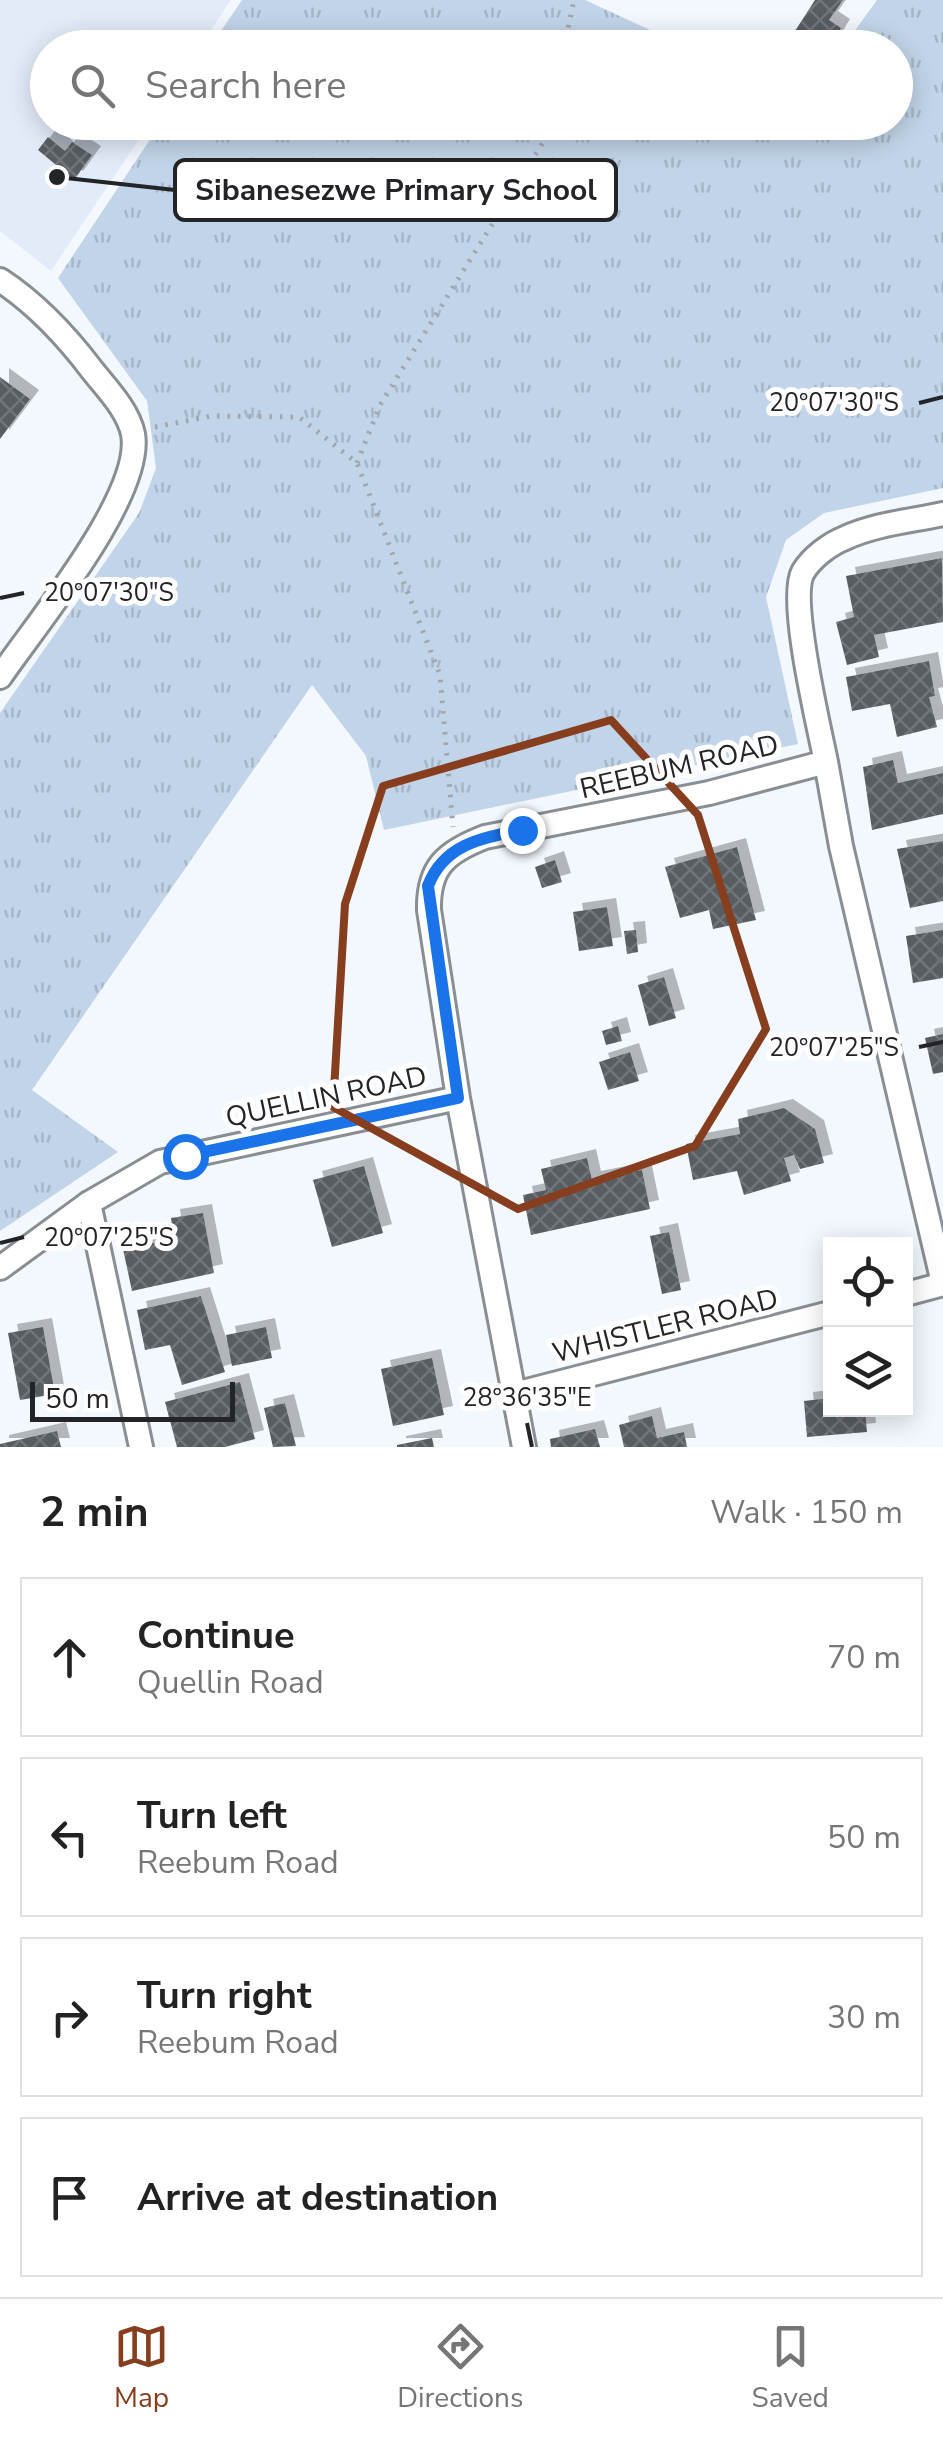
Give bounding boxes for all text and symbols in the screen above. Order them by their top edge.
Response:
search box [30,30,913,140]
icon: search [65,58,120,113]
text: Search here [145,60,346,111]
callout: Sibanesezwe Primary School [175,160,616,220]
text: Sibanesezwe Primary School [195,170,597,211]
text: 20°07'30"S [769,386,899,420]
text: 20°07'30"S [44,576,174,610]
street label: REEBUM ROAD [576,726,782,808]
route end [500,808,546,854]
text: 20°07'25"S [769,1031,899,1065]
street label: QUELLIN ROAD [222,1057,430,1137]
route start [163,1134,209,1180]
text: 20°07'25"S [44,1221,174,1255]
map controls [823,1237,913,1417]
button: locate [823,1237,913,1327]
street label: WHISTLER ROAD [548,1280,782,1372]
button: layers [823,1327,913,1417]
scale bar [30,1377,235,1422]
text: 50 m [45,1380,110,1418]
text: 28°36'35"E [462,1381,592,1415]
text: 2 min [40,1484,149,1541]
text: Walk · 150 m [710,1491,903,1534]
text: Continue [137,1610,295,1661]
icon: ahead [42,1630,97,1685]
text: 70 m [827,1636,901,1679]
text: Quellin Road [137,1661,324,1704]
text: Turn left [137,1790,287,1841]
icon: left [42,1810,97,1865]
text: 50 m [827,1816,901,1859]
text: Reebum Road [137,1841,339,1884]
text: Turn right [137,1970,312,2021]
icon: right [42,1990,97,2045]
text: 30 m [827,1996,901,2039]
text: Reebum Road [137,2021,339,2064]
icon: arrive [42,2170,97,2225]
text: Arrive at destination [137,2172,498,2223]
tab: Map [114,2319,169,2417]
tab: Directions [397,2319,523,2417]
tab: Saved [752,2319,829,2417]

